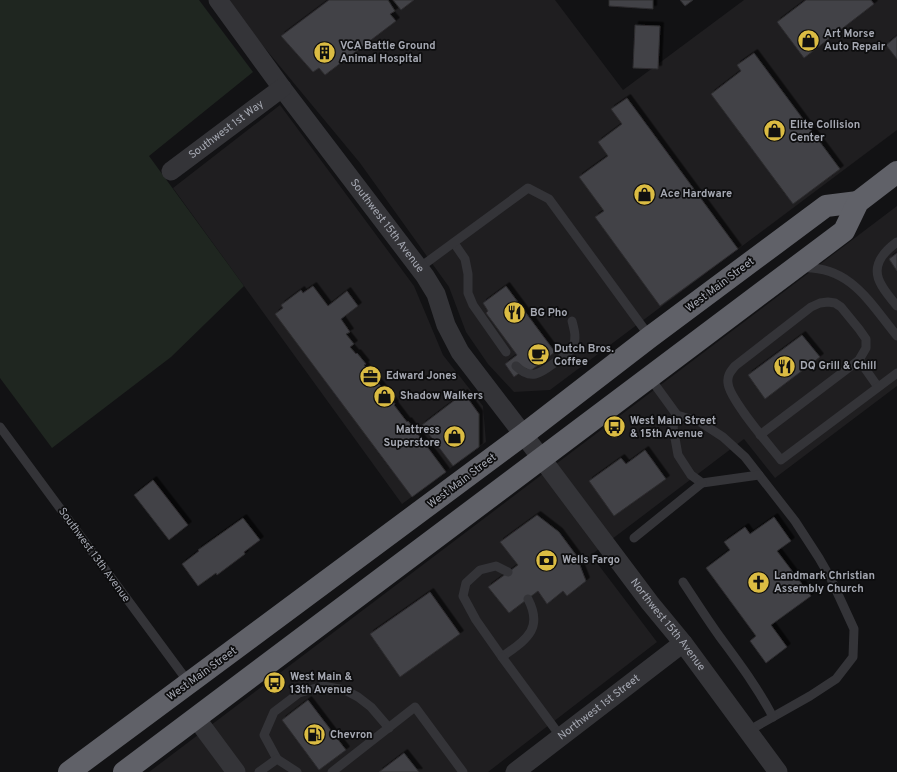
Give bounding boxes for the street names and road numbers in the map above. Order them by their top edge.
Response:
street label: Southwest 1st Way [186,97,267,162]
street label: Southwest 15th Avenue [347,176,427,276]
street label: West Main Street [683,255,757,315]
street label: West Main Street [425,451,499,511]
street label: Southwest 13th Avenue [55,505,133,605]
street label: Northwest 15th Avenue [627,576,708,674]
street label: West Main Street [164,644,240,704]
street label: Northwest 1st Street [555,671,643,743]

